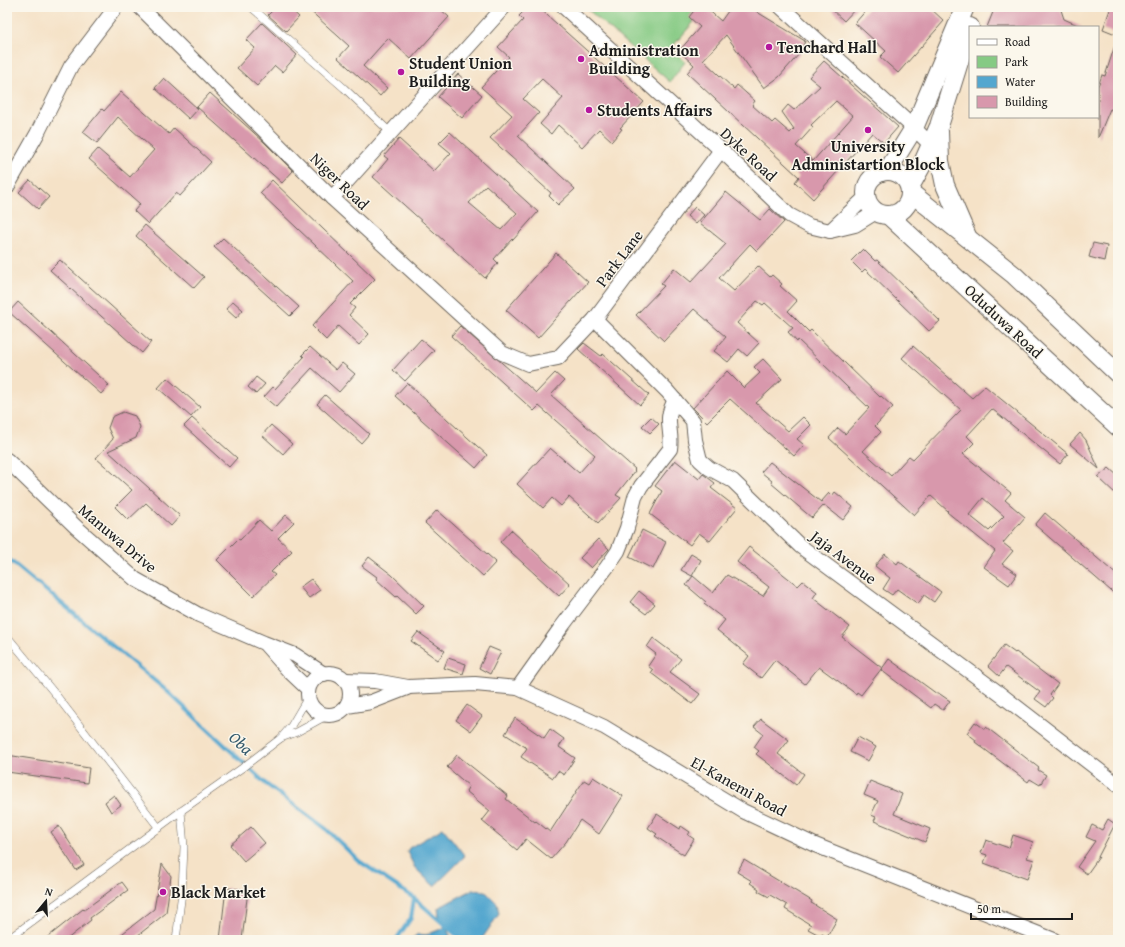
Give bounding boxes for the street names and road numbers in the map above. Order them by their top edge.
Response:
street label: Dyke Road [715,121,783,187]
street label: Niger Road [305,147,375,216]
street label: Park Lane [589,224,649,292]
street label: Oduduwa Road [959,278,1049,364]
street label: Manuwa Drive [73,498,163,578]
street label: Jaja Avenue [804,523,882,590]
street label: El-Kanemi Road [687,750,792,822]

